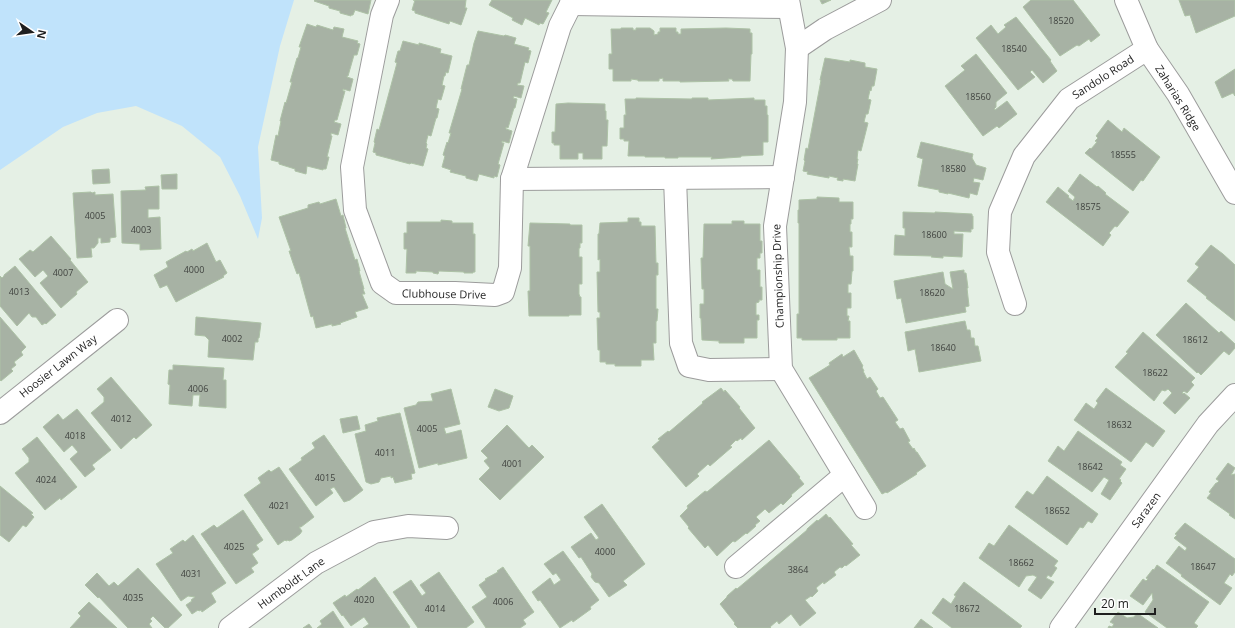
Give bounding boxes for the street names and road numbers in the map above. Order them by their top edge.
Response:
street label: Sandolo Road [1069,51,1136,102]
street label: Zaharias Ridge [1152,62,1205,134]
street label: Championship Drive [768,224,787,328]
street label: Clubhouse Drive [402,285,486,302]
street label: Hoosier Lawn Way [16,330,100,401]
street label: Sarazen [1128,489,1164,531]
street label: Humboldt Lane [254,553,327,612]

